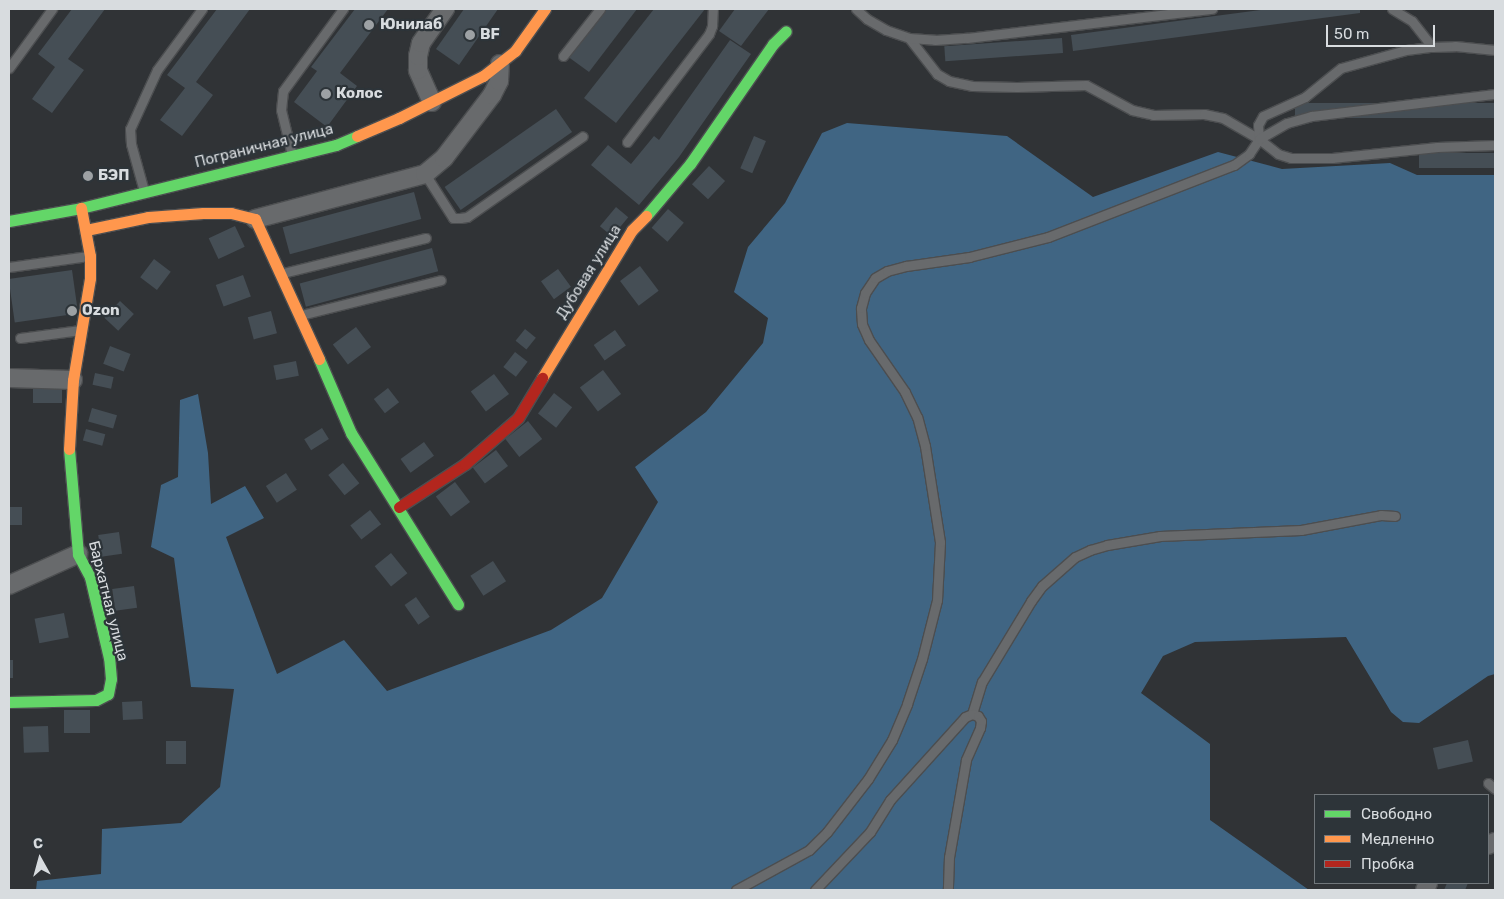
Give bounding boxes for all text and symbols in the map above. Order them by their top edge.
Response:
scale bar [1329,15,1438,47]
place label: Юнилаб [380,16,442,34]
marker: Юнилаб [362,18,376,32]
text: 50 m [1334,25,1369,43]
place label: BF [480,26,500,44]
marker: BF [464,29,476,41]
place label: Колос [336,85,383,103]
marker: Колос [320,88,332,100]
street label: Пограничная улица [193,120,335,172]
place label: БЭП [98,167,129,185]
marker: БЭП [82,170,94,182]
street label: Дубовая улица [553,221,625,323]
place label: Ozon [82,302,120,320]
marker: Ozon [66,305,78,317]
street label: Бархатная улица [84,539,132,663]
legend [1314,794,1489,884]
text: Свободно [1361,805,1432,823]
text: Медленно [1361,830,1434,848]
north arrow [15,834,65,884]
text: С [32,835,44,853]
text: Пробка [1361,855,1414,873]

